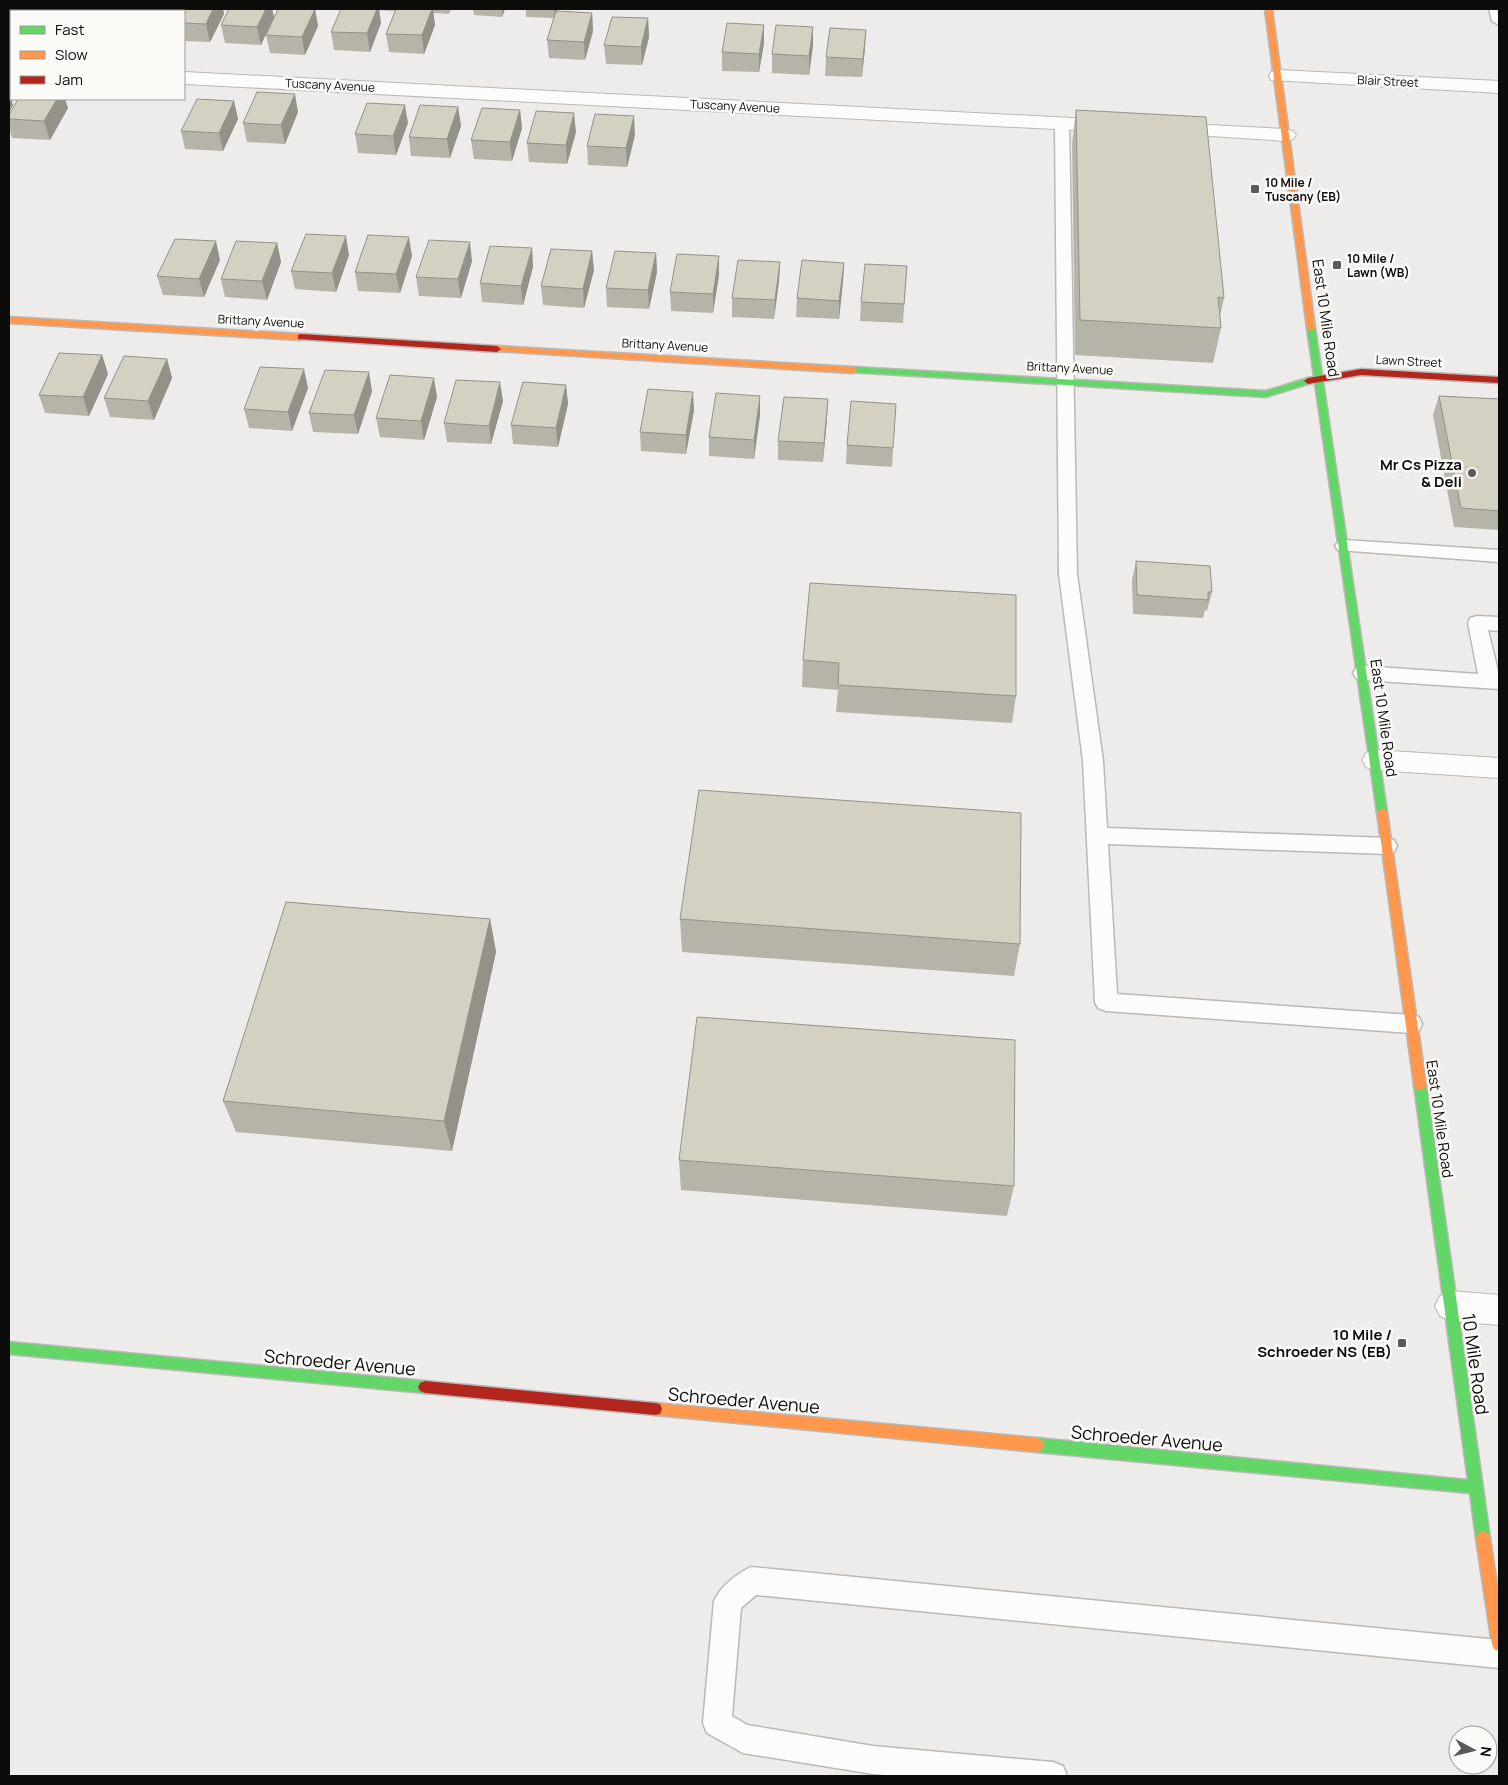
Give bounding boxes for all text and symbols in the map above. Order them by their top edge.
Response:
legend [10,10,185,100]
text: Fast [55,19,84,40]
text: Slow [55,44,88,65]
text: Jam [55,69,83,90]
street label: Blair Street [1357,71,1419,91]
street label: Tuscany Avenue [285,74,375,96]
street label: Tuscany Avenue [690,95,780,117]
place label: 10 Mile / Tuscany (EB) [1265,174,1341,205]
marker: 10 Mile / Tuscany (EB) [1249,183,1261,195]
place label: 10 Mile / Lawn (WB) [1347,250,1410,281]
street label: East 10 Mile Road [1307,258,1345,378]
marker: 10 Mile / Lawn (WB) [1331,259,1343,271]
street label: Brittany Avenue [217,310,305,332]
street label: Brittany Avenue [621,334,709,356]
street label: Lawn Street [1375,351,1443,371]
street label: Brittany Avenue [1026,357,1114,379]
place label: Mr Cs Pizza & Deli [1380,454,1462,492]
marker: Mr Cs Pizza & Deli [1466,467,1478,479]
street label: East 10 Mile Road [1365,658,1403,778]
street label: East 10 Mile Road [1421,1059,1459,1179]
street label: 10 Mile Road [1457,1312,1495,1416]
place label: 10 Mile / Schroeder NS (EB) [1257,1324,1392,1362]
marker: 10 Mile / Schroeder NS (EB) [1396,1337,1408,1349]
street label: Schroeder Avenue [263,1343,417,1381]
street label: Schroeder Avenue [667,1381,821,1419]
street label: Schroeder Avenue [1070,1419,1224,1457]
north arrow [1448,1725,1498,1775]
text: N [1476,1745,1496,1758]

